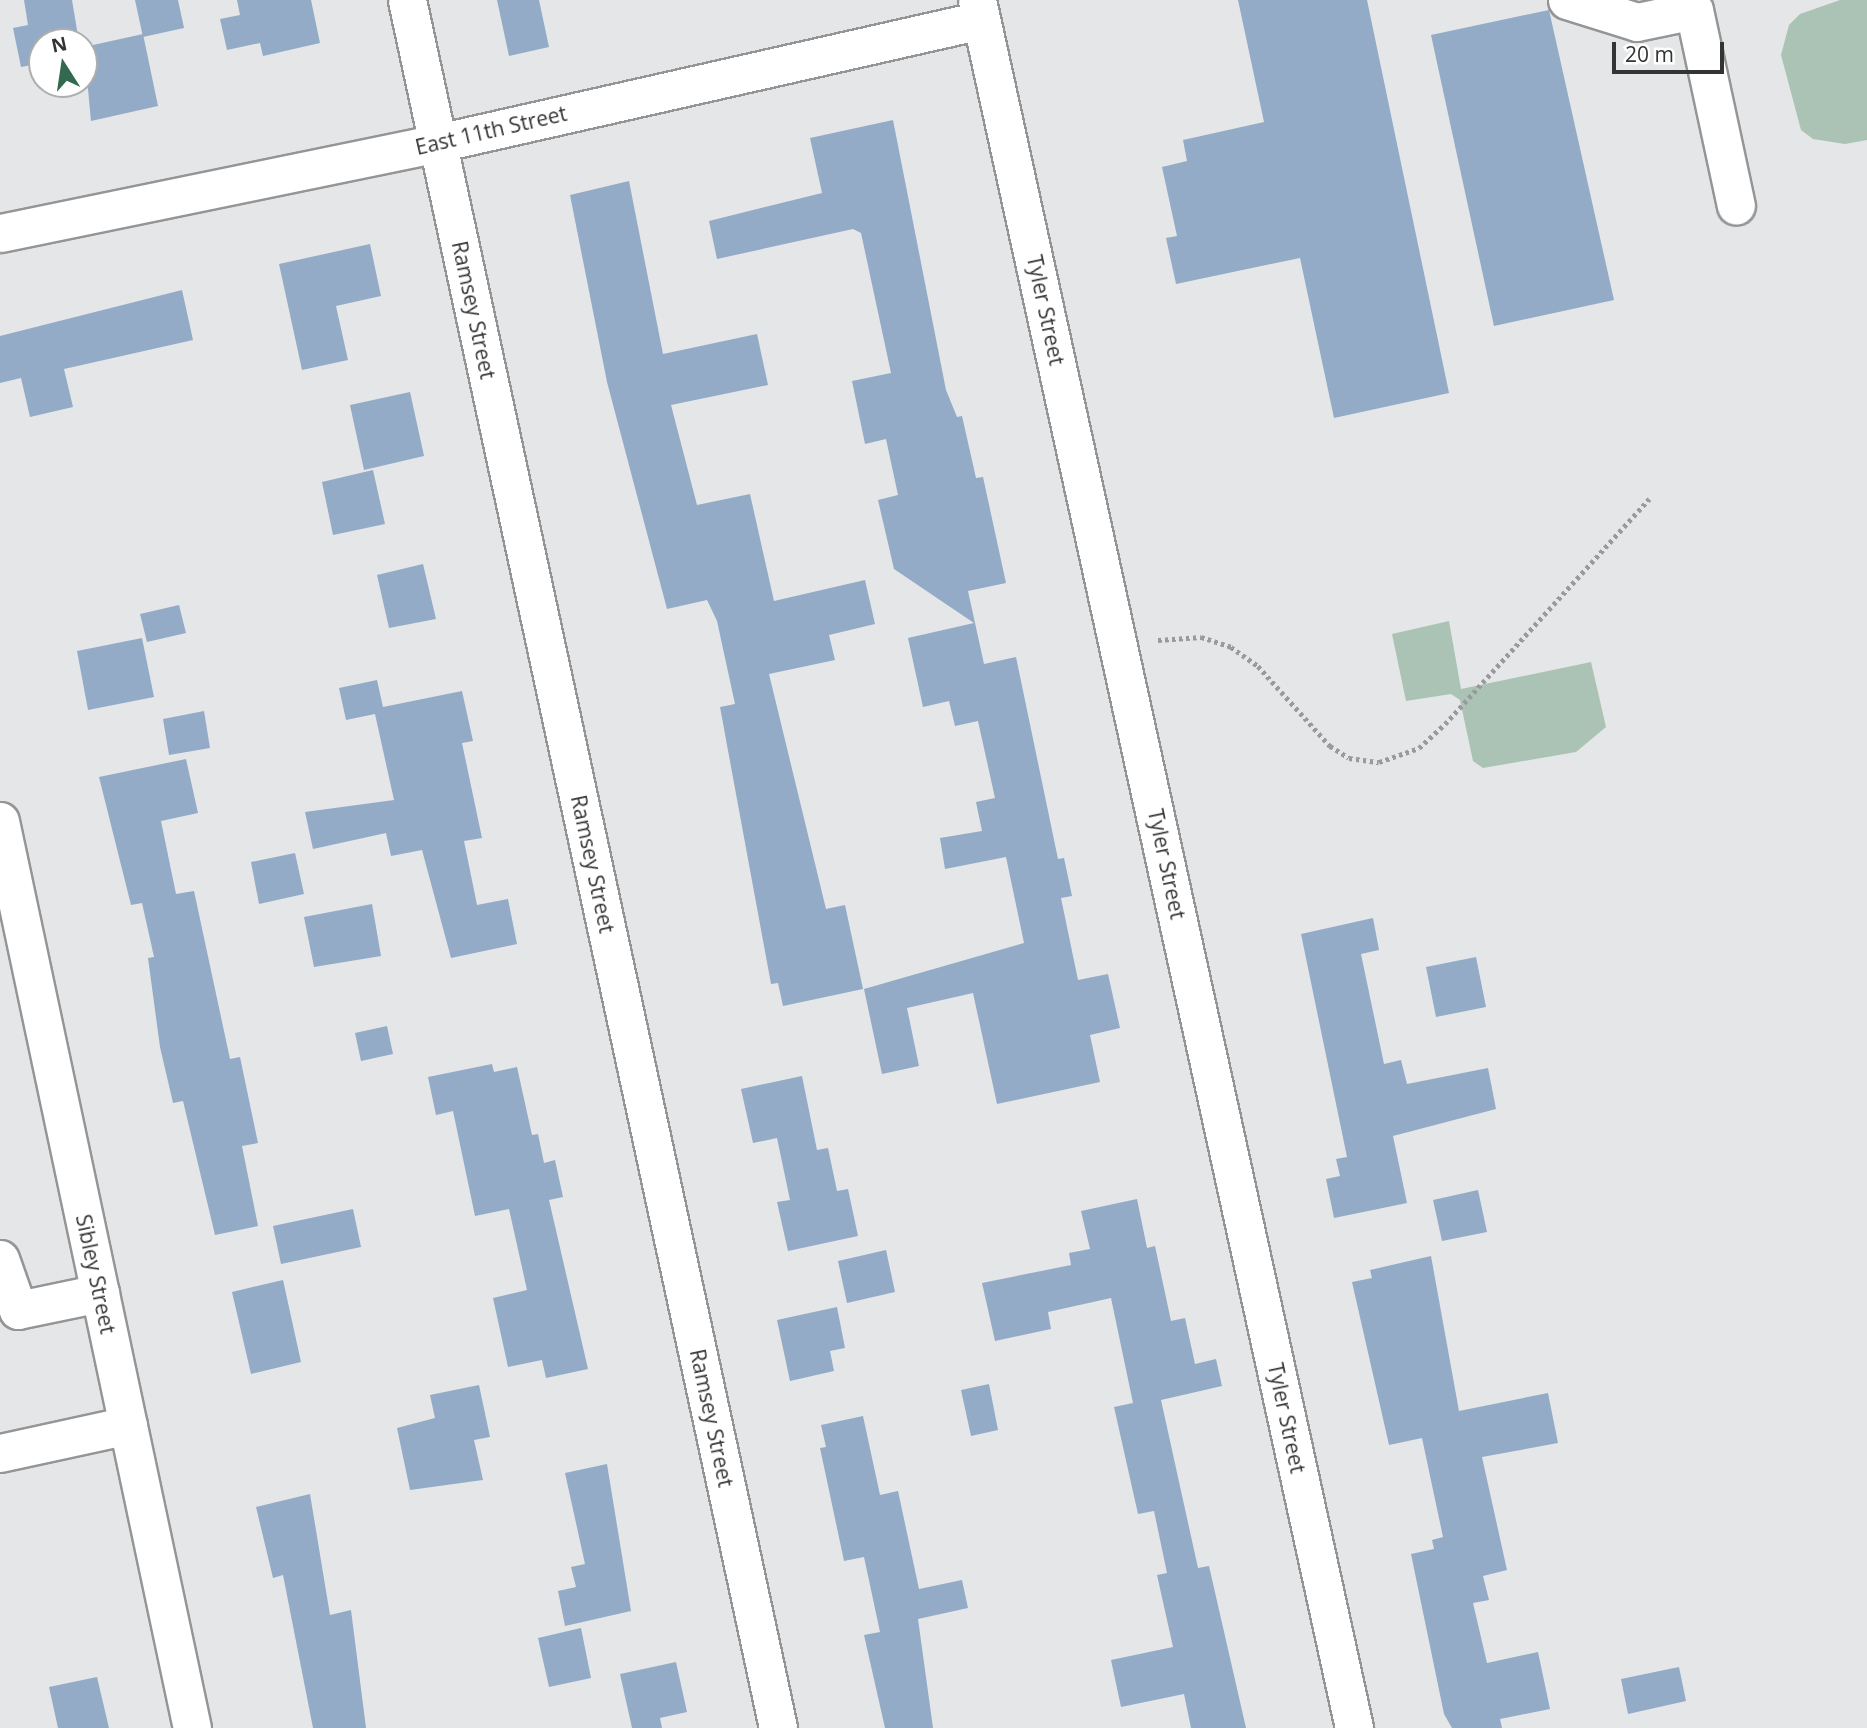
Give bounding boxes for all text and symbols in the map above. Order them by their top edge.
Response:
north arrow [28,28,98,98]
scale bar [1615,28,1727,72]
text: N [49,30,69,59]
text: 20 m [1625,40,1674,68]
street label: East 11th Street [413,100,569,160]
street label: Ramsey Street [447,239,501,381]
street label: Tyler Street [1022,253,1070,367]
street label: Ramsey Street [566,793,620,935]
street label: Tyler Street [1143,807,1191,921]
street label: Sibley Street [71,1212,121,1336]
street label: Ramsey Street [685,1347,739,1489]
street label: Tyler Street [1263,1361,1311,1475]

